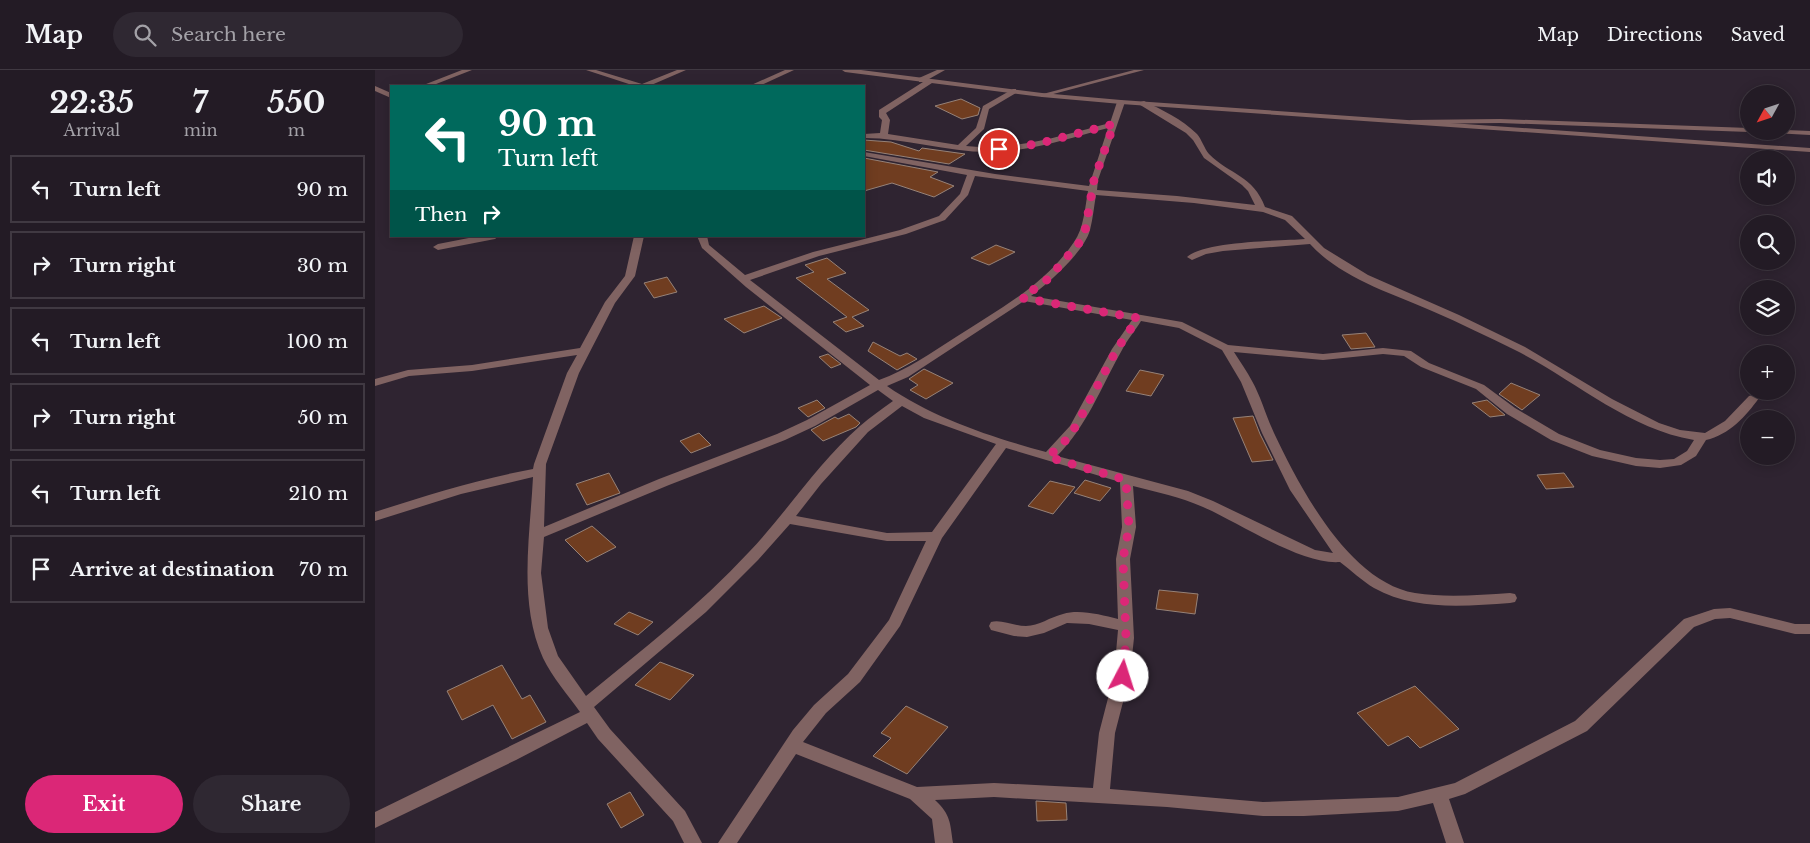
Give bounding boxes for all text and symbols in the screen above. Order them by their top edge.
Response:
search box [113,12,463,57]
text: Map [25,20,83,49]
icon: search [131,21,159,49]
text: Search here [171,23,286,46]
text: Map [1537,24,1579,46]
text: Directions [1607,24,1703,46]
text: Saved [1731,24,1785,46]
text: 22:35 [50,84,134,121]
text: 7 [193,84,208,121]
text: 550 [267,84,325,121]
north arrow [1740,85,1795,140]
map controls [1740,85,1795,465]
text: 90 m [498,102,596,145]
icon: left [415,105,480,170]
text: Arrival [64,120,120,140]
text: min [184,120,217,140]
text: m [288,120,305,140]
pin [978,128,1020,170]
icon: arrive [985,135,1013,163]
text: Turn left [498,145,598,172]
button: sound [1740,150,1795,205]
icon: left [27,175,55,203]
text: Turn left [70,178,161,201]
text: 90 m [296,178,348,201]
icon: right [477,200,505,228]
text: Then [415,203,467,226]
button: search [1740,215,1795,270]
icon: right [27,251,55,279]
text: Turn right [70,254,176,277]
text: 30 m [297,254,348,277]
button: layers [1740,280,1795,335]
icon: left [27,327,55,355]
text: Turn left [70,330,161,353]
text: 100 m [287,330,348,353]
button: + [1740,345,1795,400]
icon: right [27,403,55,431]
text: Turn right [70,406,176,429]
text: 50 m [298,406,348,429]
button: − [1740,410,1795,465]
icon: left [27,479,55,507]
text: Turn left [70,482,161,505]
text: 210 m [288,482,348,505]
icon: arrive [27,555,55,583]
text: Arrive at destination [70,558,274,581]
text: 70 m [299,558,348,581]
position arrow [1096,649,1148,701]
button: Exit [25,775,183,833]
button: Share [193,775,350,833]

